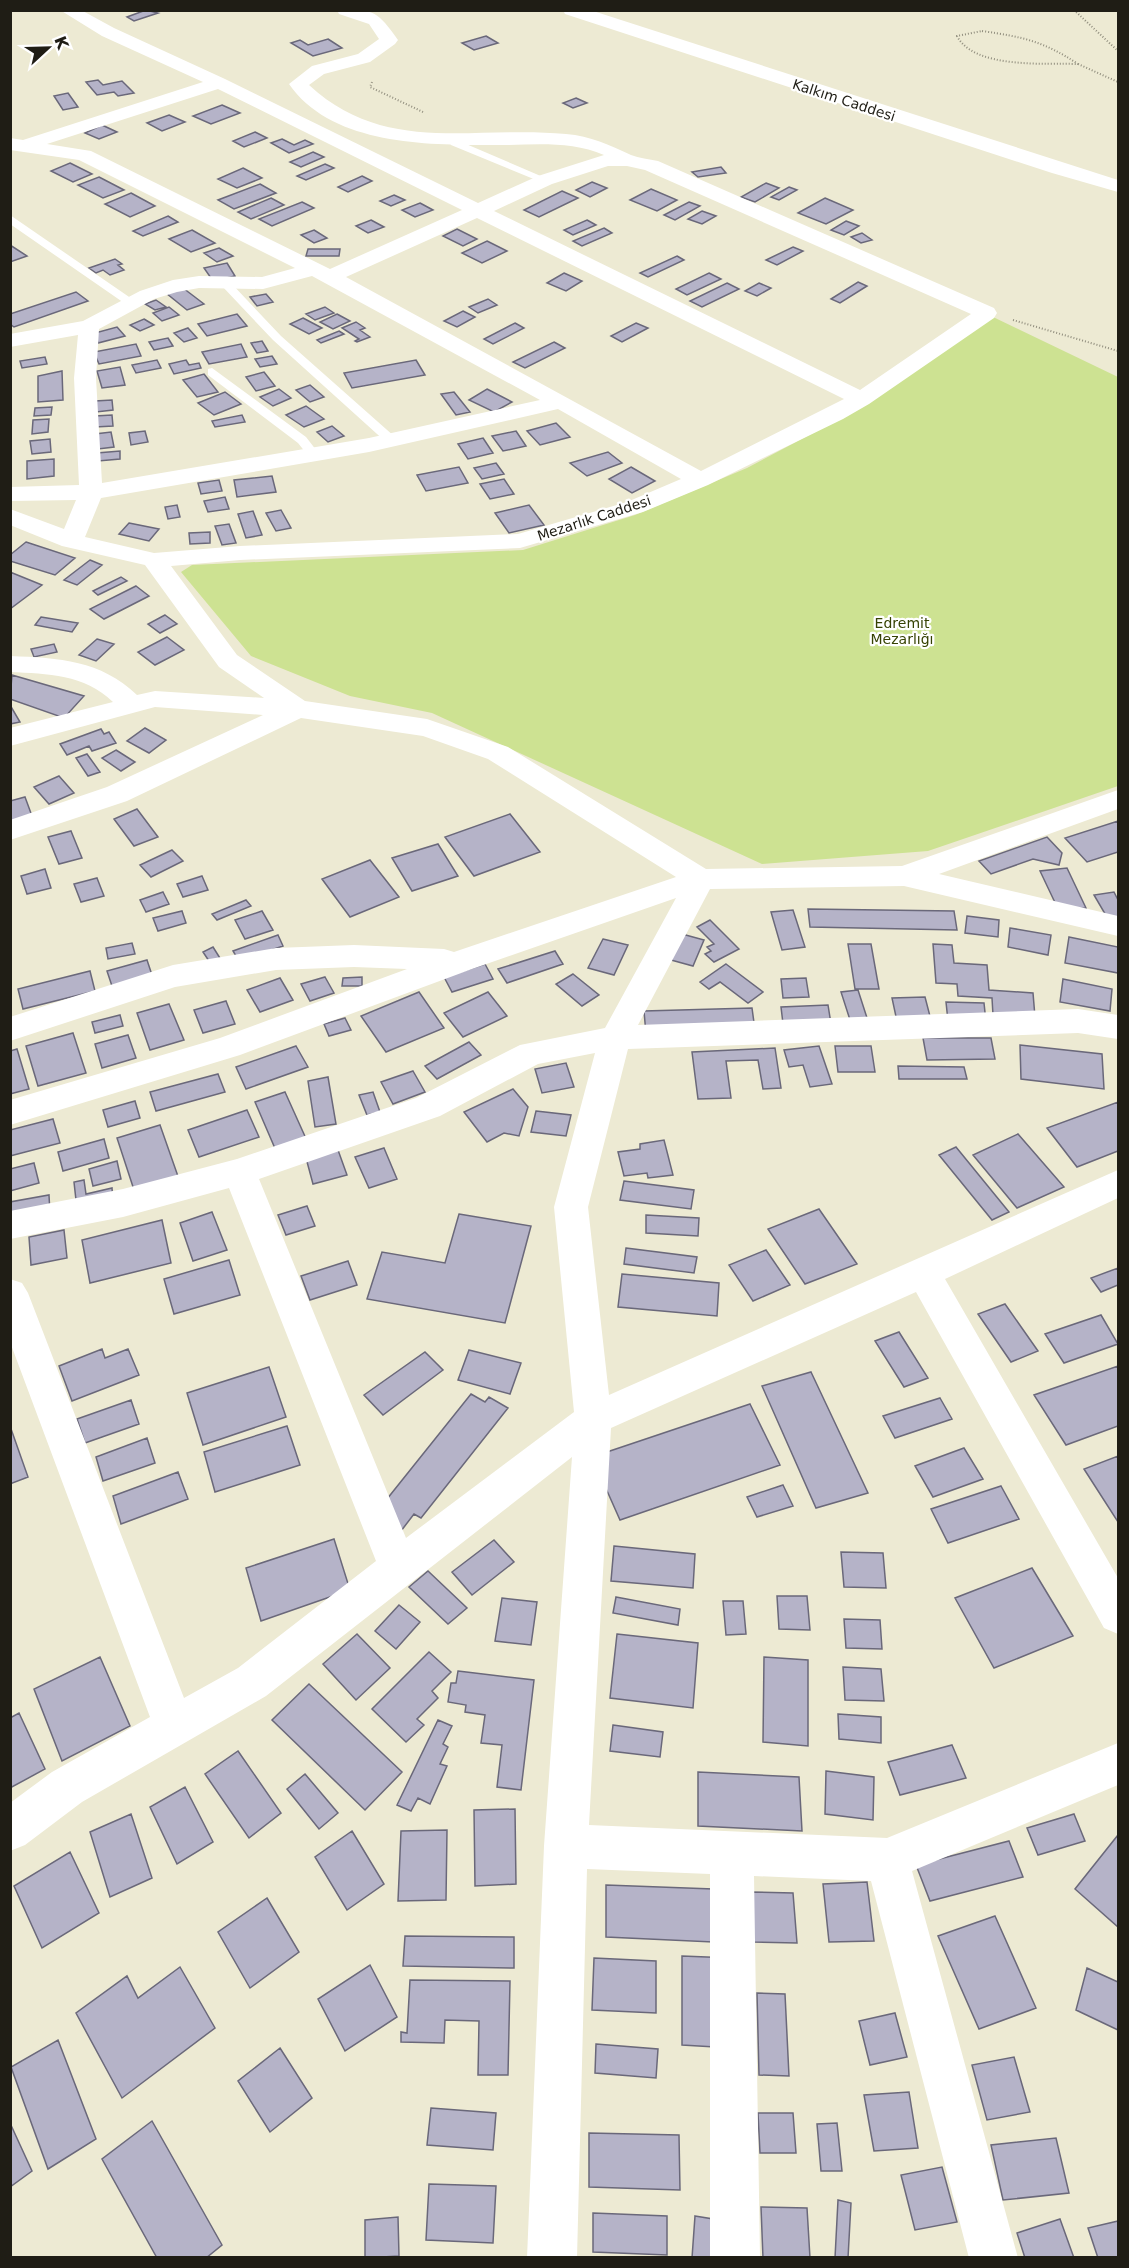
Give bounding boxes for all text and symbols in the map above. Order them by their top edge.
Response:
north arrow [18,18,78,78]
text: K [50,33,73,52]
street label: Kalkım Caddesi [790,76,898,124]
street label: Mezarlık Caddesi [535,492,653,544]
park label: Edremit Mezarlığı [871,615,933,647]

